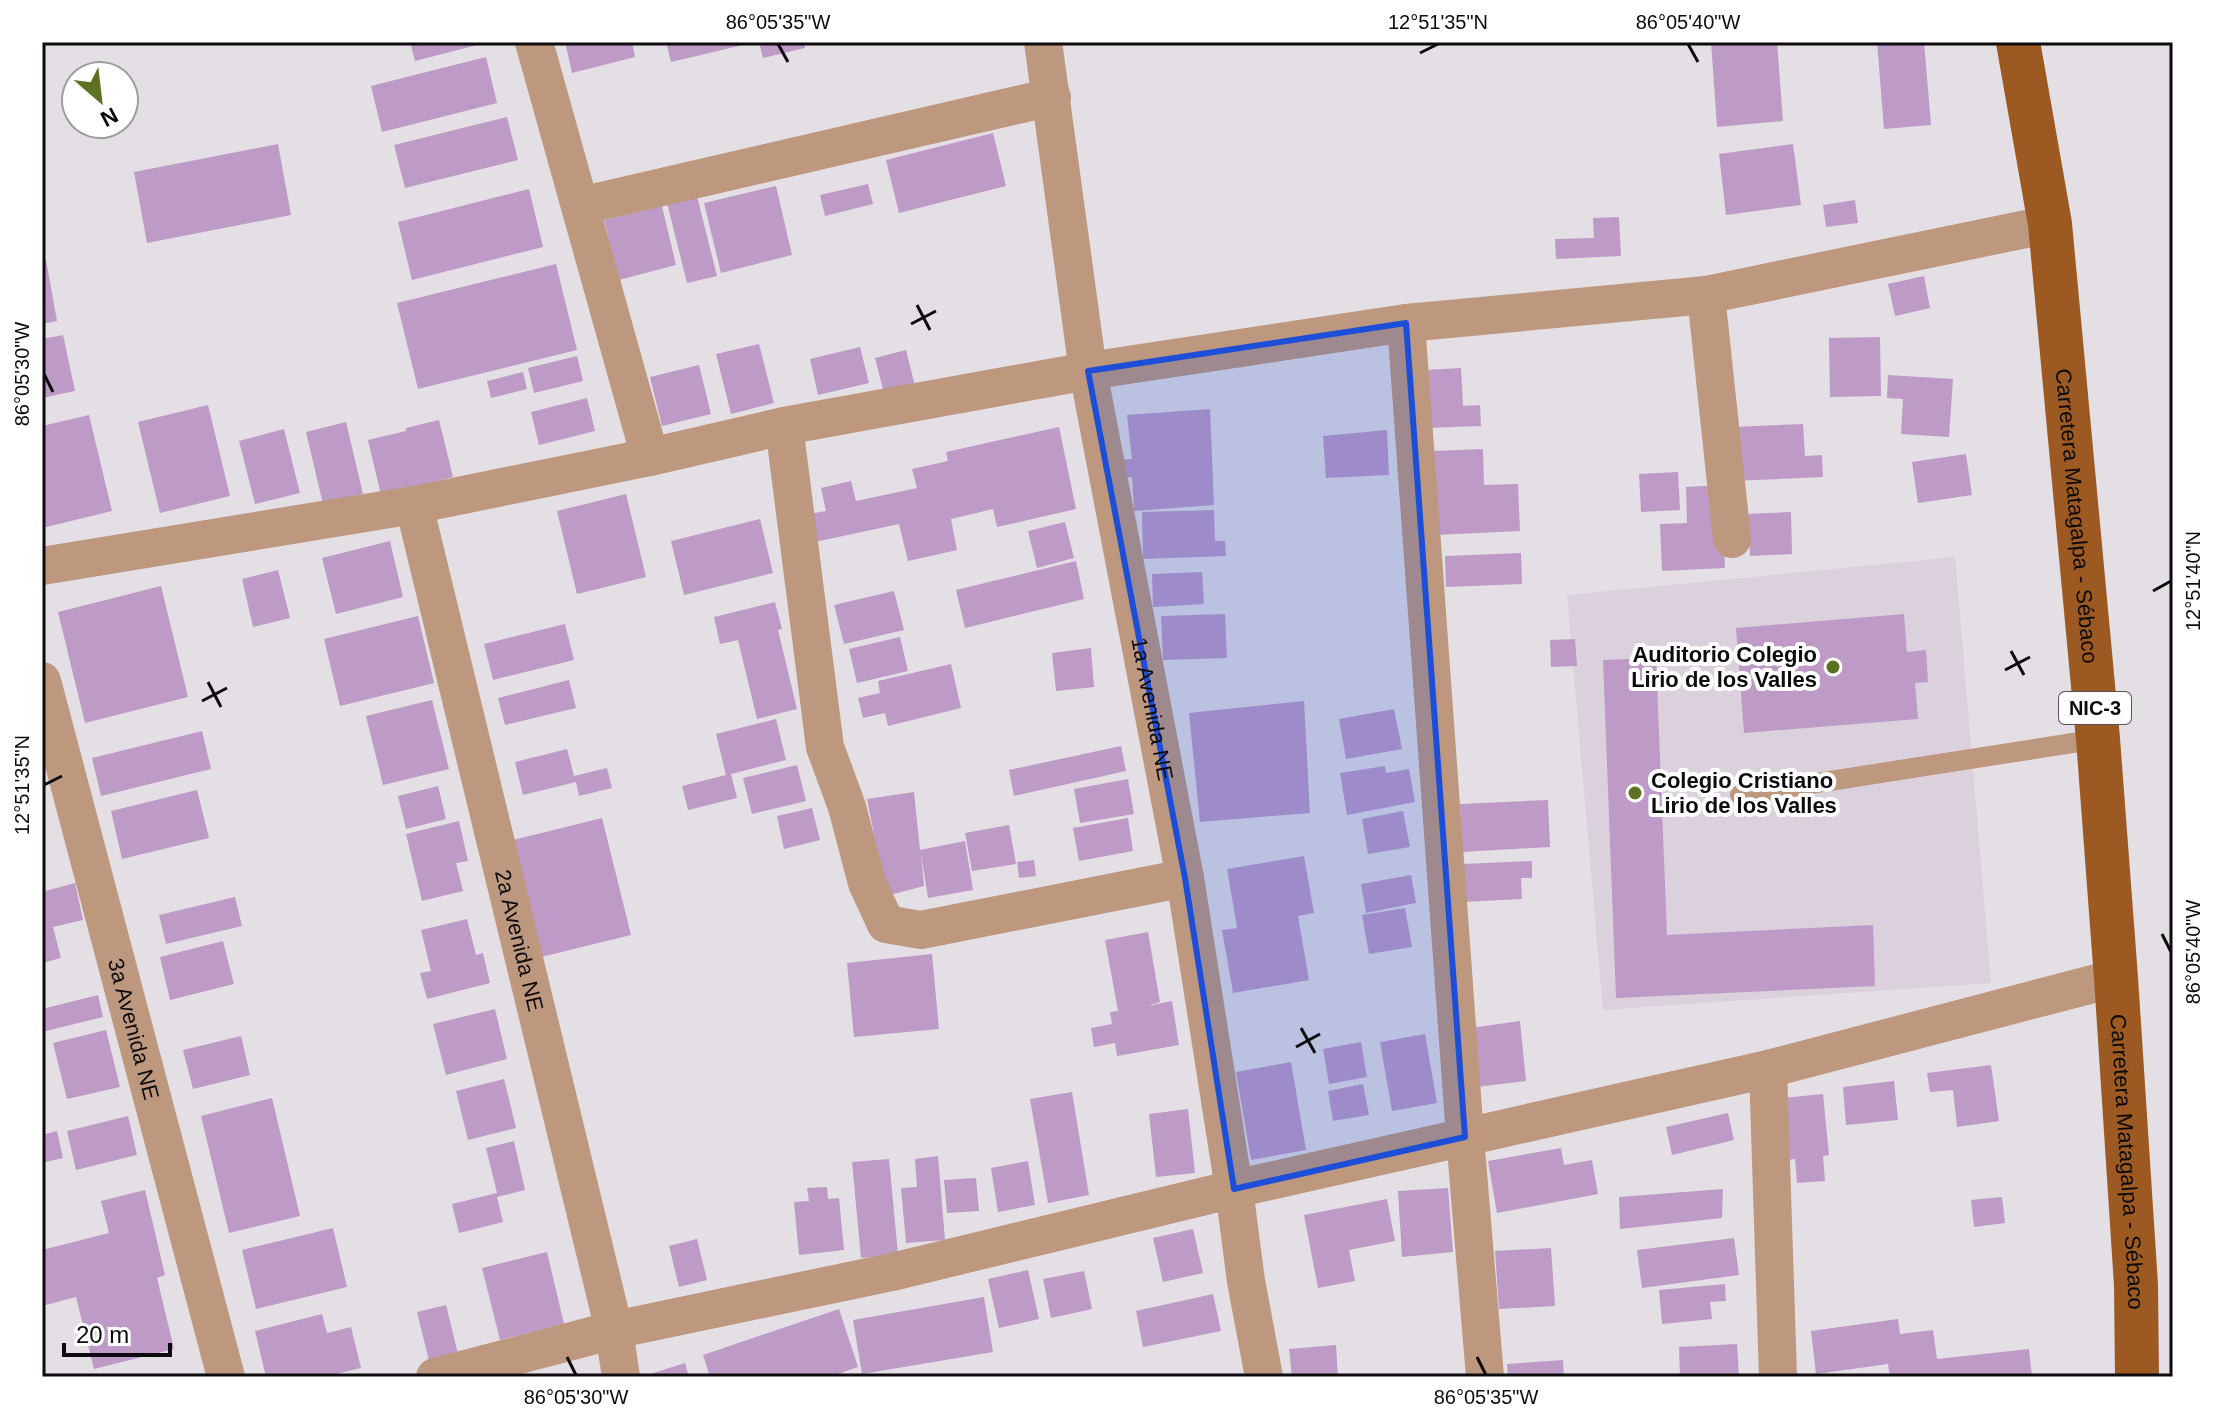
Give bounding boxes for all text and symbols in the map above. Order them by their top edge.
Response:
text: 86°05'35"W [726,11,830,33]
text: 12°51'35"N [1388,11,1488,33]
text: 86°05'40"W [1636,11,1740,33]
north arrow [60,60,140,140]
text: N [96,102,122,132]
text: 86°05'30"W [11,322,33,426]
street label: Carretera Matagalpa - Sébaco [2051,367,2103,665]
text: 12°51'40"N [2182,531,2204,631]
street label: 1a Avenida NE [1127,635,1179,783]
place label: Auditorio Colegio Lirio de los Valles [1631,642,1817,692]
marker: Auditorio Colegio Lirio de los Valles [1824,658,1842,676]
road number: NIC-3 [2059,692,2131,724]
text: 12°51'35"N [11,735,33,835]
place label: Colegio Cristiano Lirio de los Valles [1651,768,1837,818]
marker: Colegio Cristiano Lirio de los Valles [1626,784,1644,802]
street label: 2a Avenida NE [490,867,549,1014]
text: 86°05'40"W [2182,900,2204,1004]
street label: 3a Avenida NE [103,956,165,1102]
street label: Carretera Matagalpa - Sébaco [2106,1013,2149,1310]
scale bar [64,1307,170,1357]
text: 20 m [76,1321,129,1348]
text: 86°05'30"W [524,1386,628,1408]
text: 86°05'35"W [1434,1386,1538,1408]

